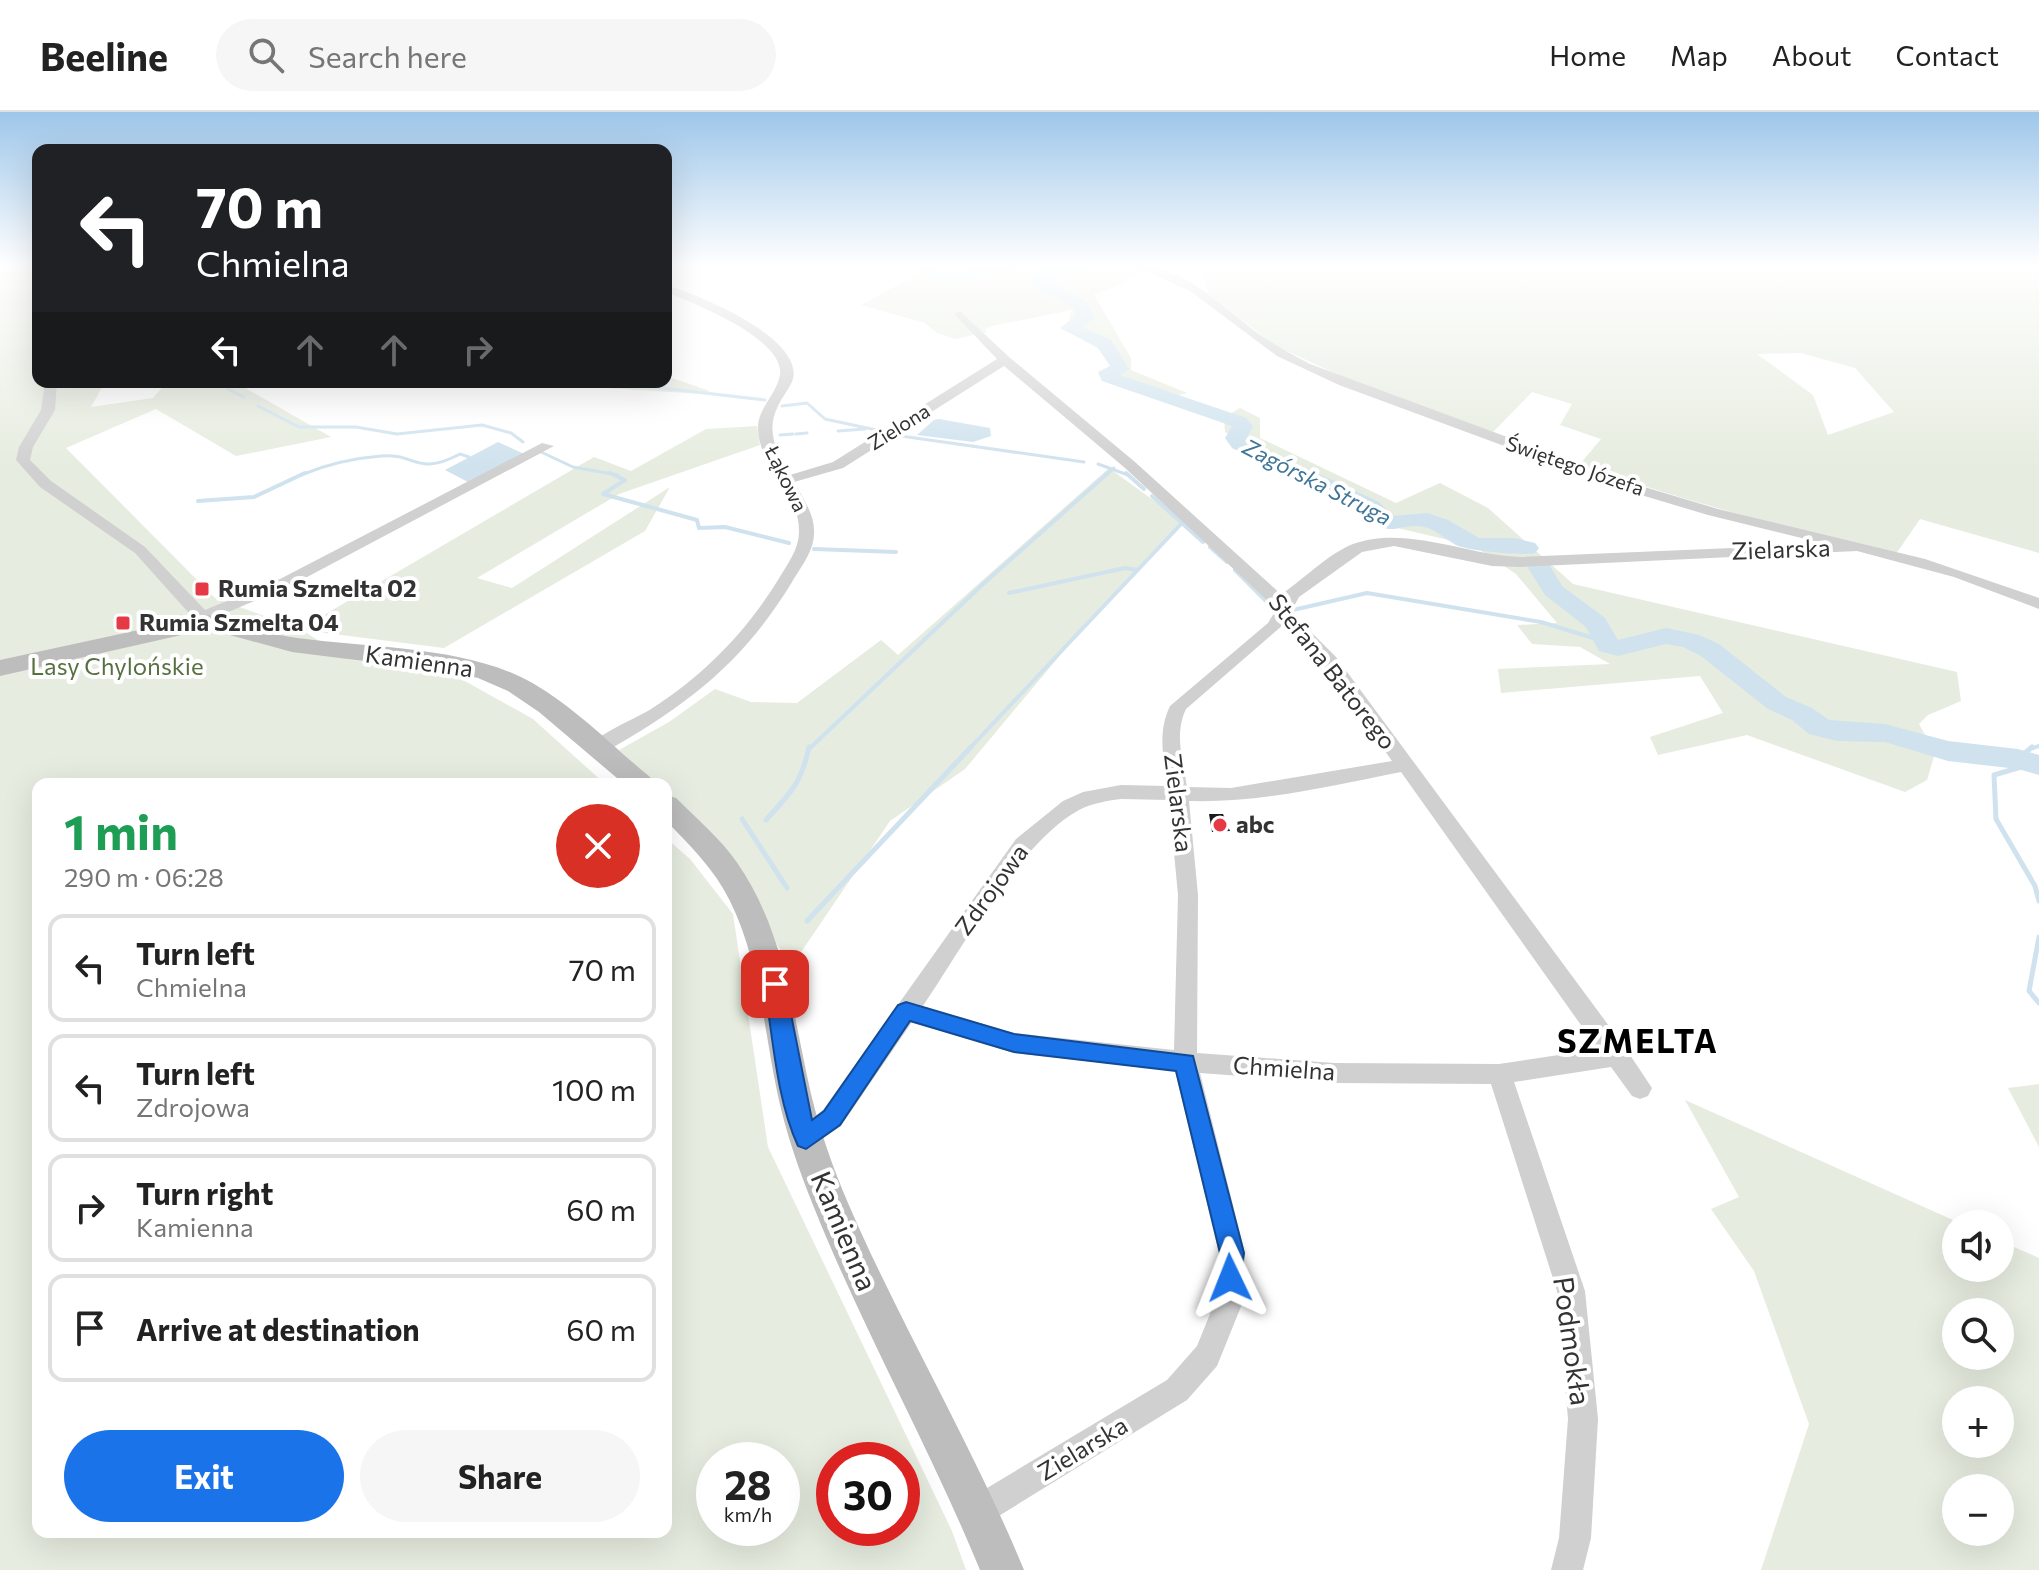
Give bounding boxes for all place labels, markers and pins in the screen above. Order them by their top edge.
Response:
place label: Rumia Szmelta 02 [218,573,417,602]
marker: Rumia Szmelta 02 [193,580,211,598]
place label: Rumia Szmelta 04 [139,607,339,636]
marker: Rumia Szmelta 04 [114,614,132,632]
place label: abc [1236,809,1274,838]
marker: abc [1211,816,1229,834]
pin [741,950,809,1018]

